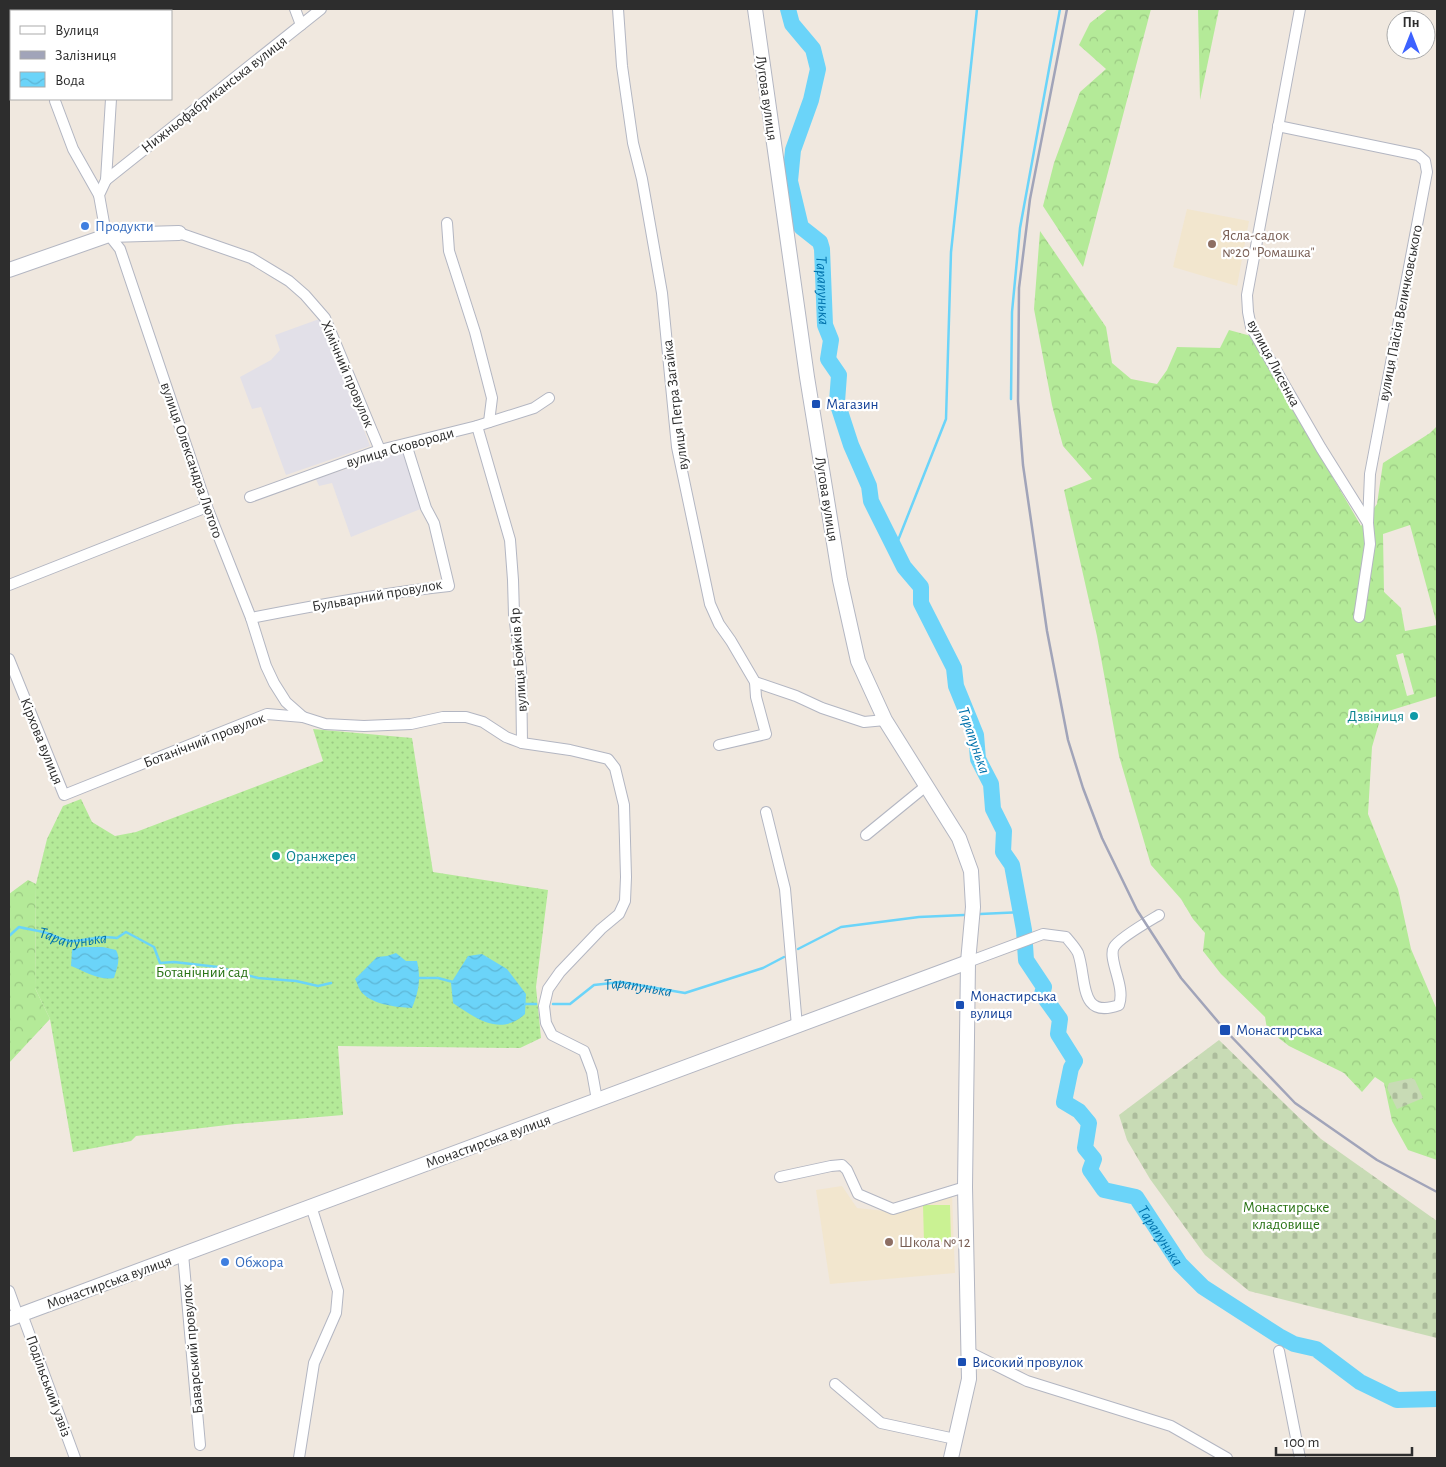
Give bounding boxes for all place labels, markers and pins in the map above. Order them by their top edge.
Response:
place label: Продукти [95,219,154,234]
marker: Продукти [79,220,91,232]
place label: Ясла-садок №20 "Ромашка" [1222,228,1315,260]
marker: Ясла-садок №20 "Ромашка" [1206,238,1218,250]
place label: Магазин [826,397,879,412]
marker: Магазин [810,398,822,410]
place label: Дзвіниця [1348,709,1404,724]
marker: Дзвіниця [1408,710,1420,722]
place label: Оранжерея [286,849,356,864]
marker: Оранжерея [270,850,282,862]
place label: Монастирська вулиця [970,989,1057,1021]
marker: Монастирська вулиця [954,999,966,1011]
marker: Монастирська [1218,1023,1232,1037]
place label: Монастирська [1236,1023,1323,1038]
place label: Школа № 12 [899,1235,971,1250]
marker: Школа № 12 [883,1236,895,1248]
place label: Обжора [235,1255,284,1270]
marker: Обжора [219,1256,231,1268]
place label: Високий провулок [972,1355,1083,1370]
marker: Високий провулок [956,1356,968,1368]

